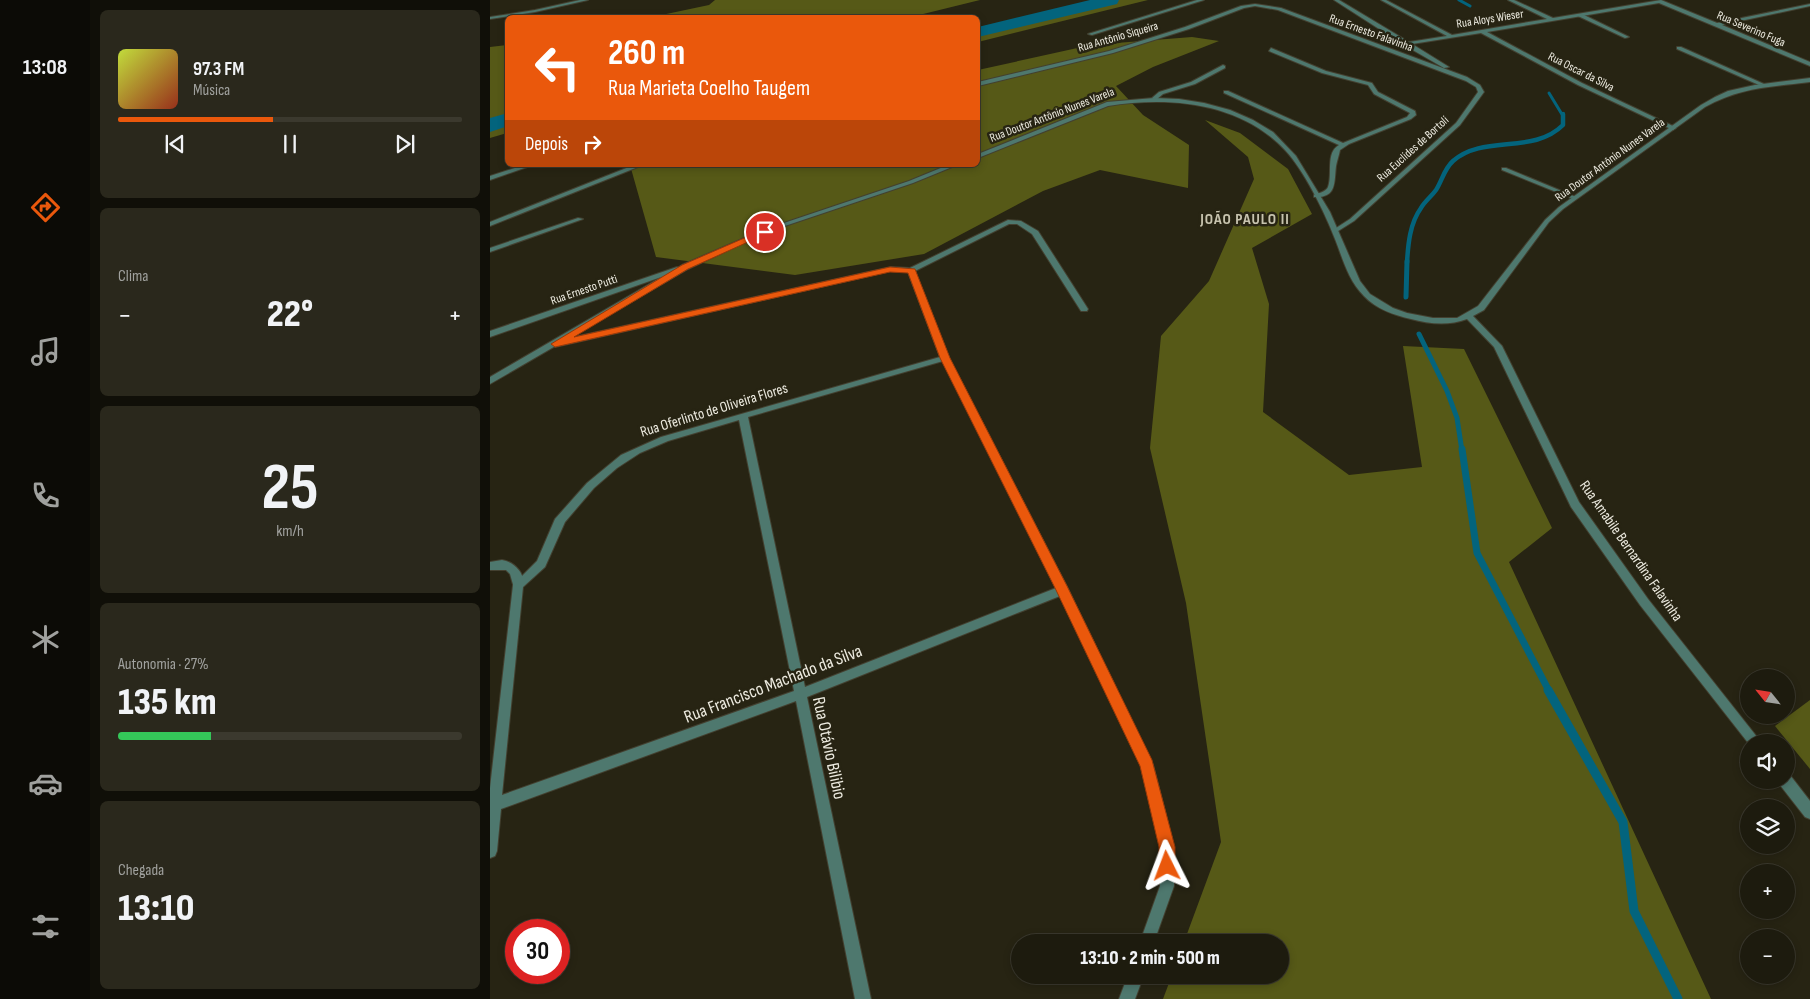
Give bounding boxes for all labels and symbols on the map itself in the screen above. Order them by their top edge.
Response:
street label: Rua Aloys Wieser [1455,6,1525,32]
street label: Rua Severino Fuga [1715,8,1788,50]
street label: Rua Ernesto Falavinha [1327,11,1415,55]
street label: Rua Antônio Siqueira [1076,18,1160,56]
street label: Rua Oscar da Silva [1545,49,1617,95]
street label: Rua Doutor Antônio Nunes Varela [988,84,1117,146]
street label: Rua Euclides de Bortoli [1374,113,1452,185]
street label: Rua Doutor Antônio Nunes Varela [1552,115,1668,205]
district label: JOÃO PAULO II [1199,210,1290,229]
pin [744,211,786,253]
street label: Rua Ernesto Putti [549,272,619,308]
street label: Rua Oferlinto de Oliveira Flores [638,378,790,442]
street label: Rua Amabile Bernardina Falavinha [1575,477,1687,625]
street label: Rua Francisco Machado da Silva [681,640,865,728]
north arrow [1740,669,1795,724]
street label: Rua Otávio Bilibio [808,695,850,801]
position arrow [1140,839,1192,891]
speed limit sign: 30 [505,919,570,984]

